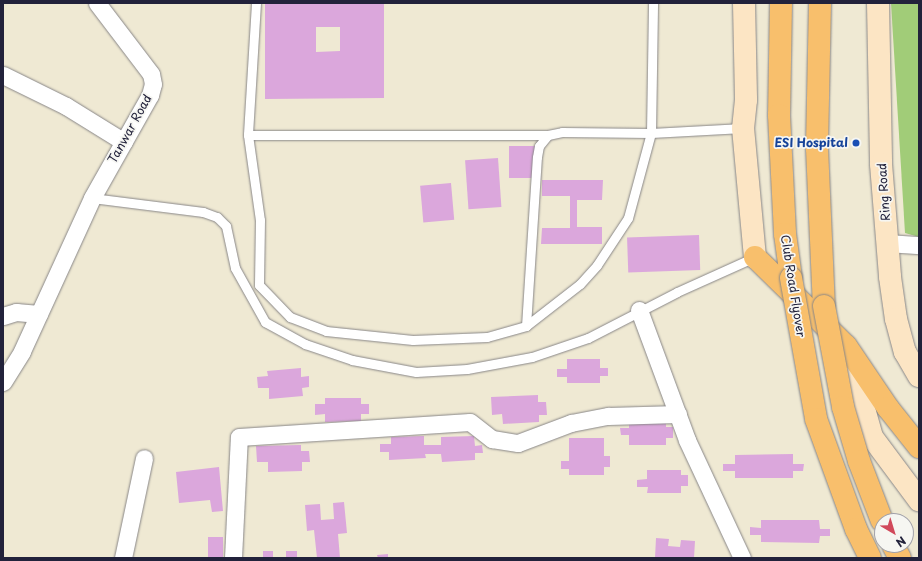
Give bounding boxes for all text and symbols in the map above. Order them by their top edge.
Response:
street label: Tanwar Road [105,92,155,166]
place label: ESI Hospital [774,136,848,150]
marker: ESI Hospital [851,138,861,148]
street label: Ring Road [875,162,893,222]
street label: Club Road Flyover [778,234,808,338]
north arrow [874,513,914,553]
text: N [892,533,910,551]

